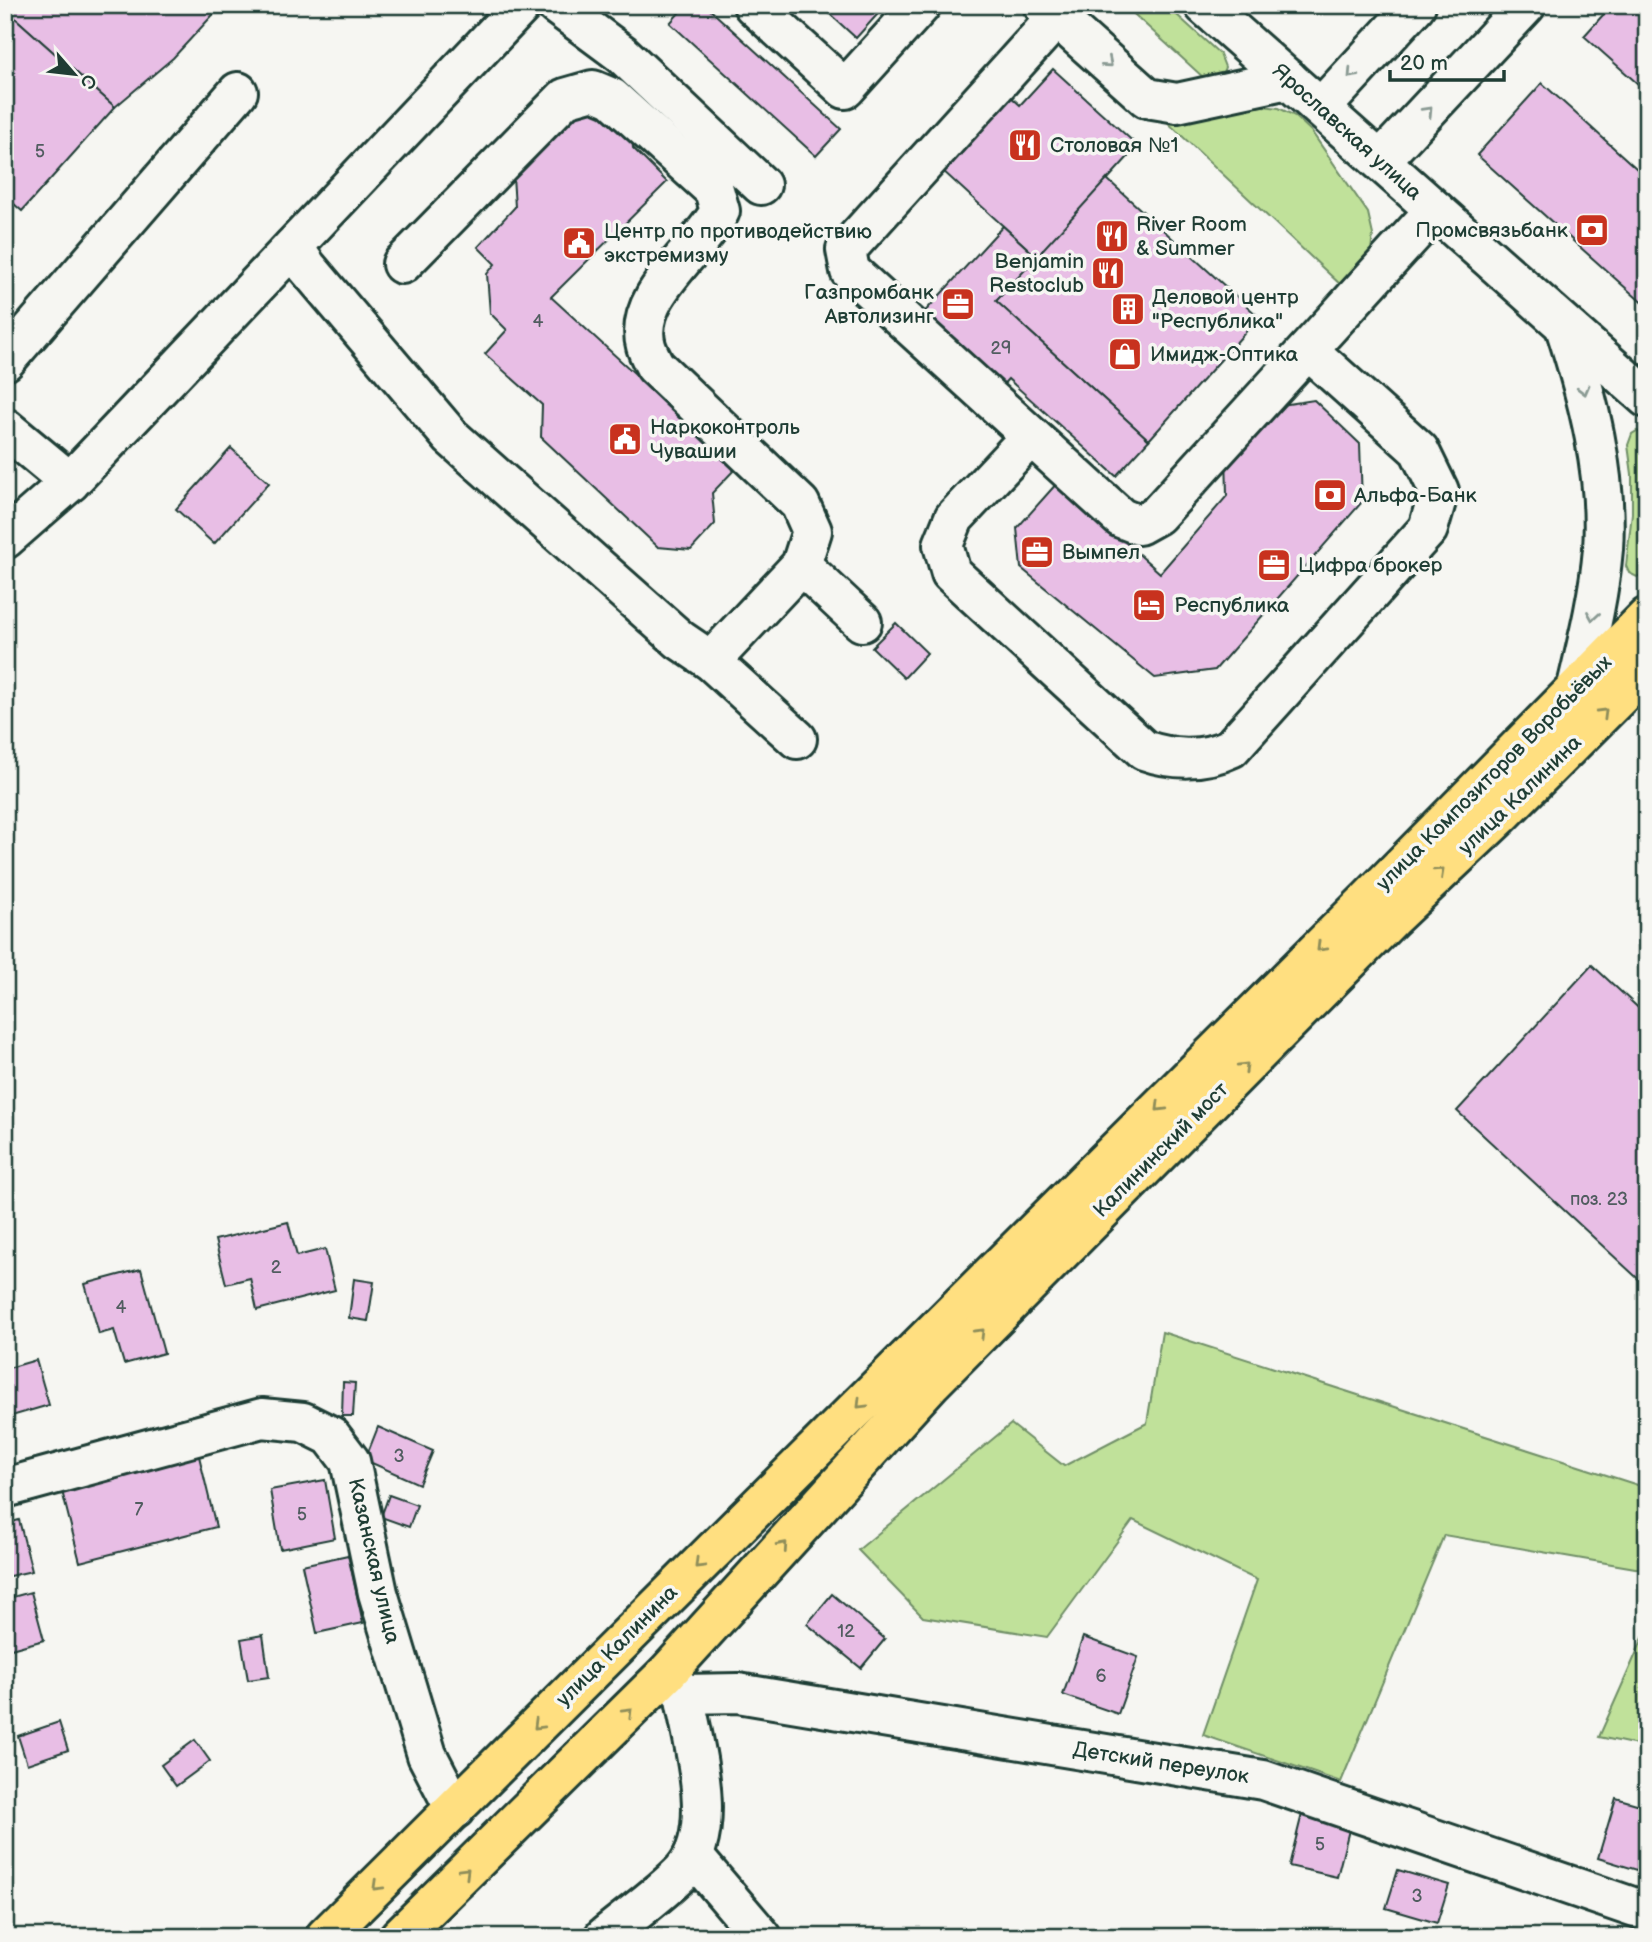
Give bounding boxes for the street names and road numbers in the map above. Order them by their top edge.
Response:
street label: Ярославская улица [1267,58,1427,206]
street label: улица Композиторов Воробьёвых [1371,650,1617,896]
street label: улица Калинина [1453,730,1587,860]
street label: Калининский мост [1088,1077,1234,1223]
street label: Казанская улица [343,1476,405,1647]
street label: улица Калинина [551,1580,683,1712]
street label: Детский переулок [1071,1737,1251,1789]

